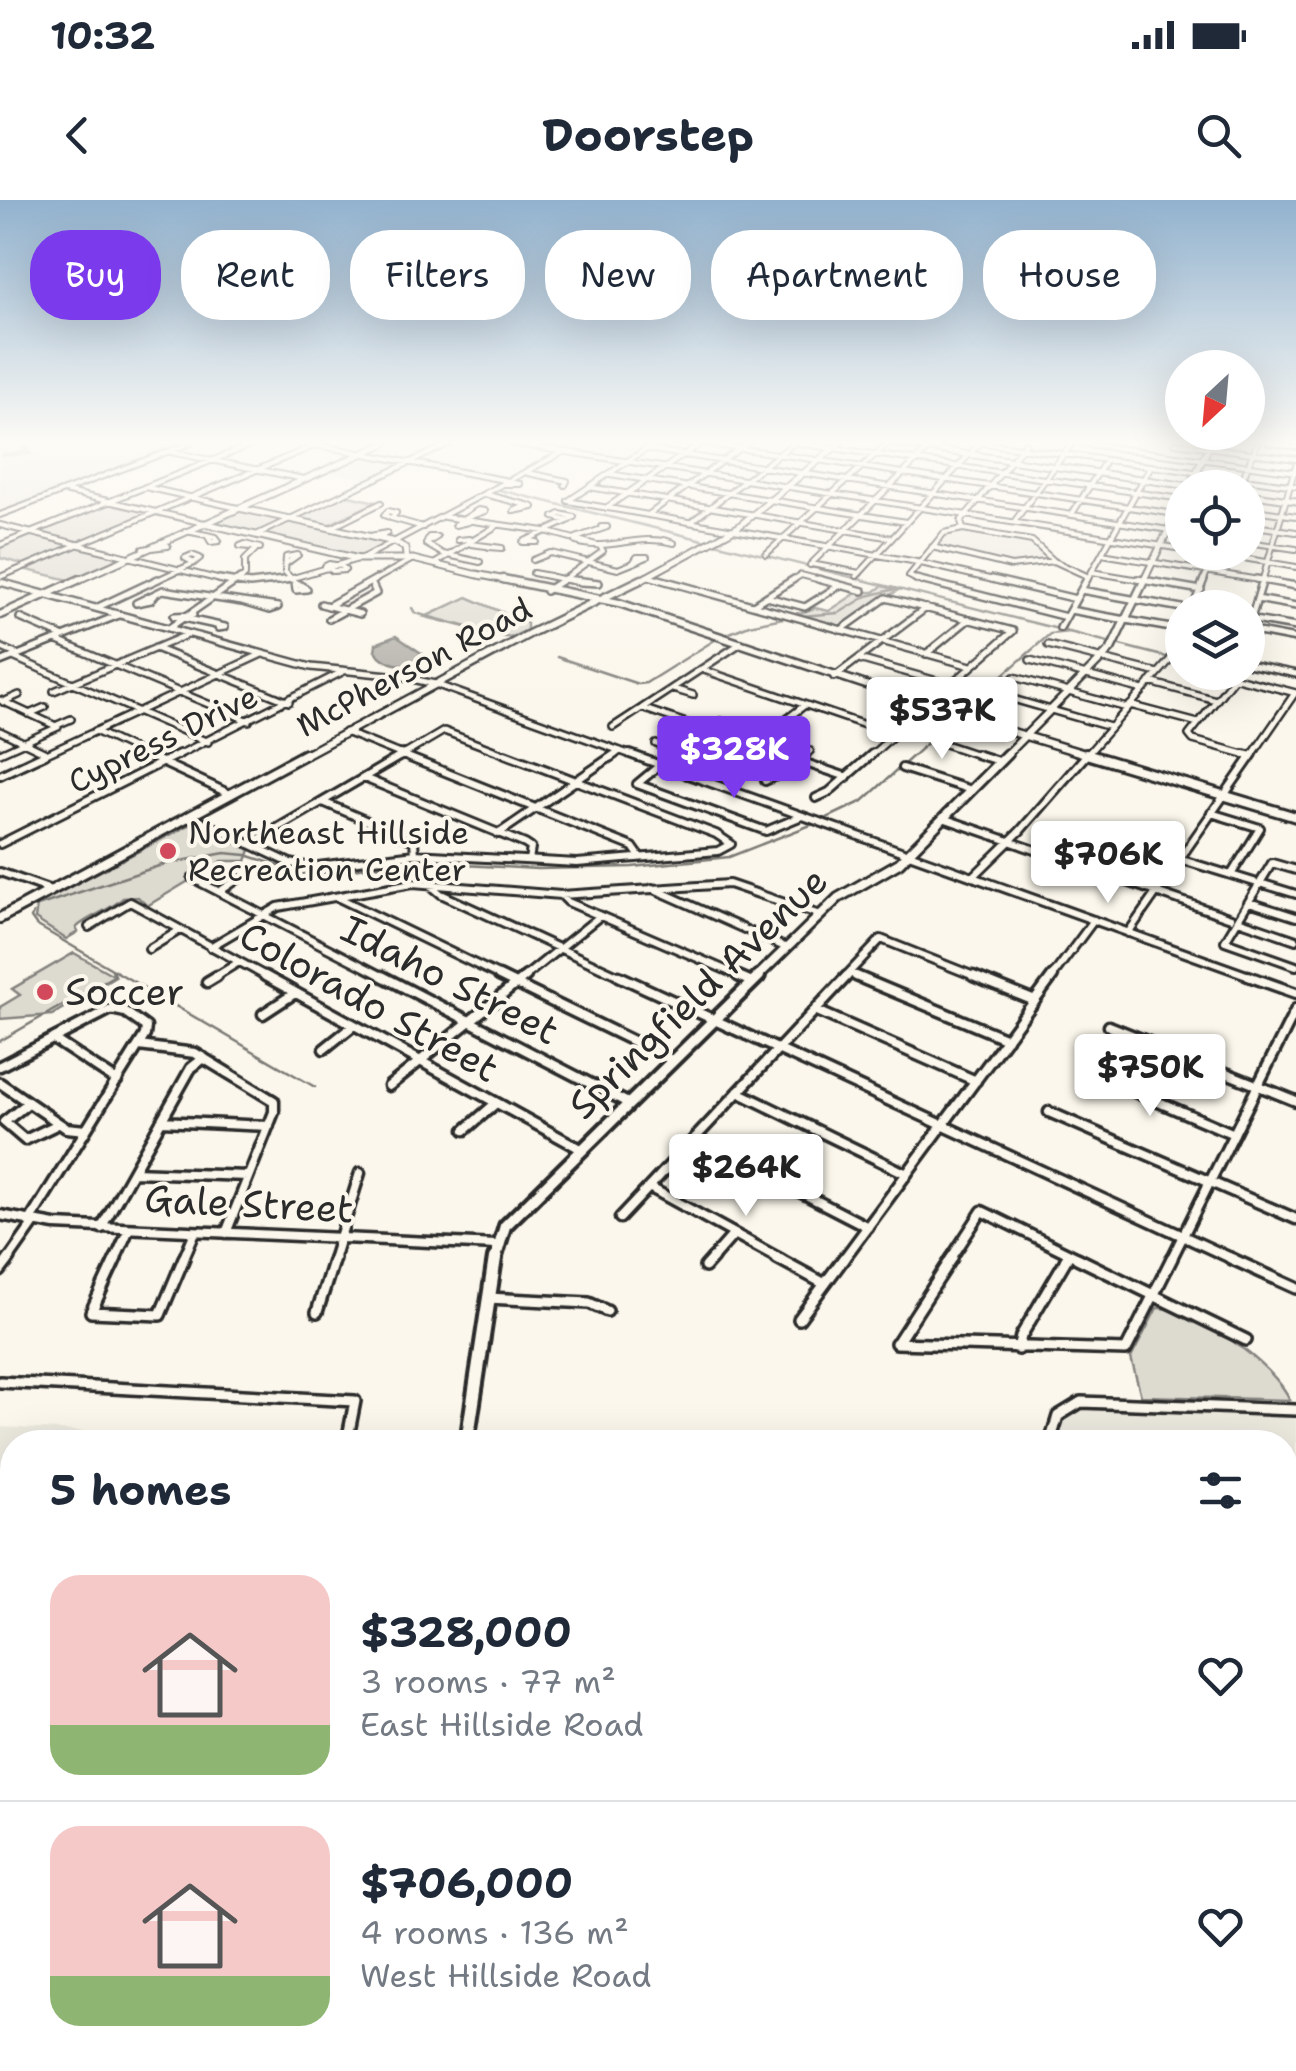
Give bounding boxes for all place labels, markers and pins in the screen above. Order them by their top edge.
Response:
pin: $537K [872,677,1012,762]
pin: $328K [664,716,804,801]
place label: Northeast Hillside Recreation Center [188,811,469,891]
pin: $706K [1038,821,1178,906]
marker: Northeast Hillside Recreation Center [157,840,179,862]
place label: Soccer [65,966,184,1017]
marker: Soccer [34,981,56,1003]
pin: $750K [1080,1034,1220,1119]
pin: $264K [676,1134,816,1219]

